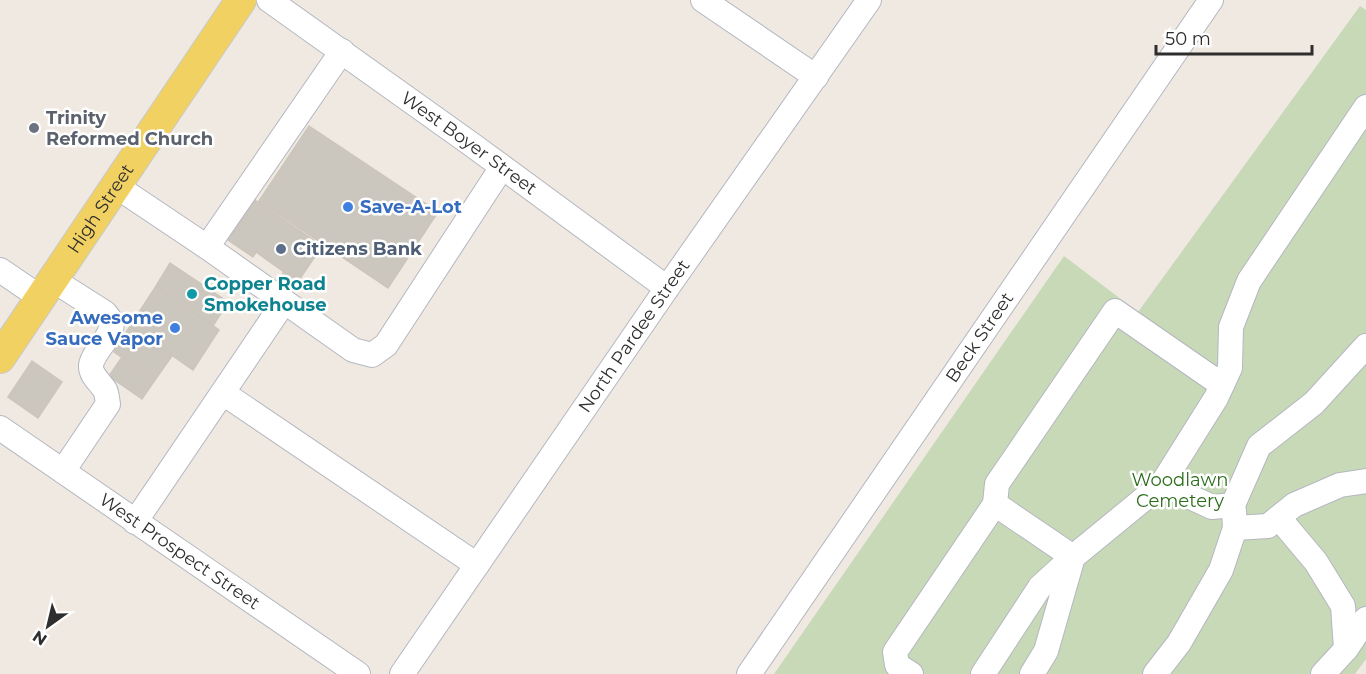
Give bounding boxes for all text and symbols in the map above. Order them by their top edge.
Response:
scale bar [1156,18,1312,56]
text: 50 m [1165,28,1211,50]
street label: West Boyer Street [397,87,541,200]
place label: Trinity Reformed Church [46,107,213,150]
marker: Trinity Reformed Church [27,121,41,135]
street label: High Street [63,160,138,258]
place label: Save-A-Lot [360,196,462,218]
marker: Save-A-Lot [341,200,355,214]
place label: Citizens Bank [293,238,422,260]
marker: Citizens Bank [274,242,288,256]
street label: North Pardee Street [574,255,695,417]
place label: Copper Road Smokehouse [204,273,327,316]
marker: Copper Road Smokehouse [185,287,199,301]
street label: Beck Street [941,288,1018,387]
place label: Awesome Sauce Vapor [46,307,163,350]
marker: Awesome Sauce Vapor [168,321,182,335]
park label: Woodlawn Cemetery [1131,469,1229,512]
street label: West Prospect Street [95,489,264,614]
north arrow [18,596,78,656]
text: N [29,627,51,650]

